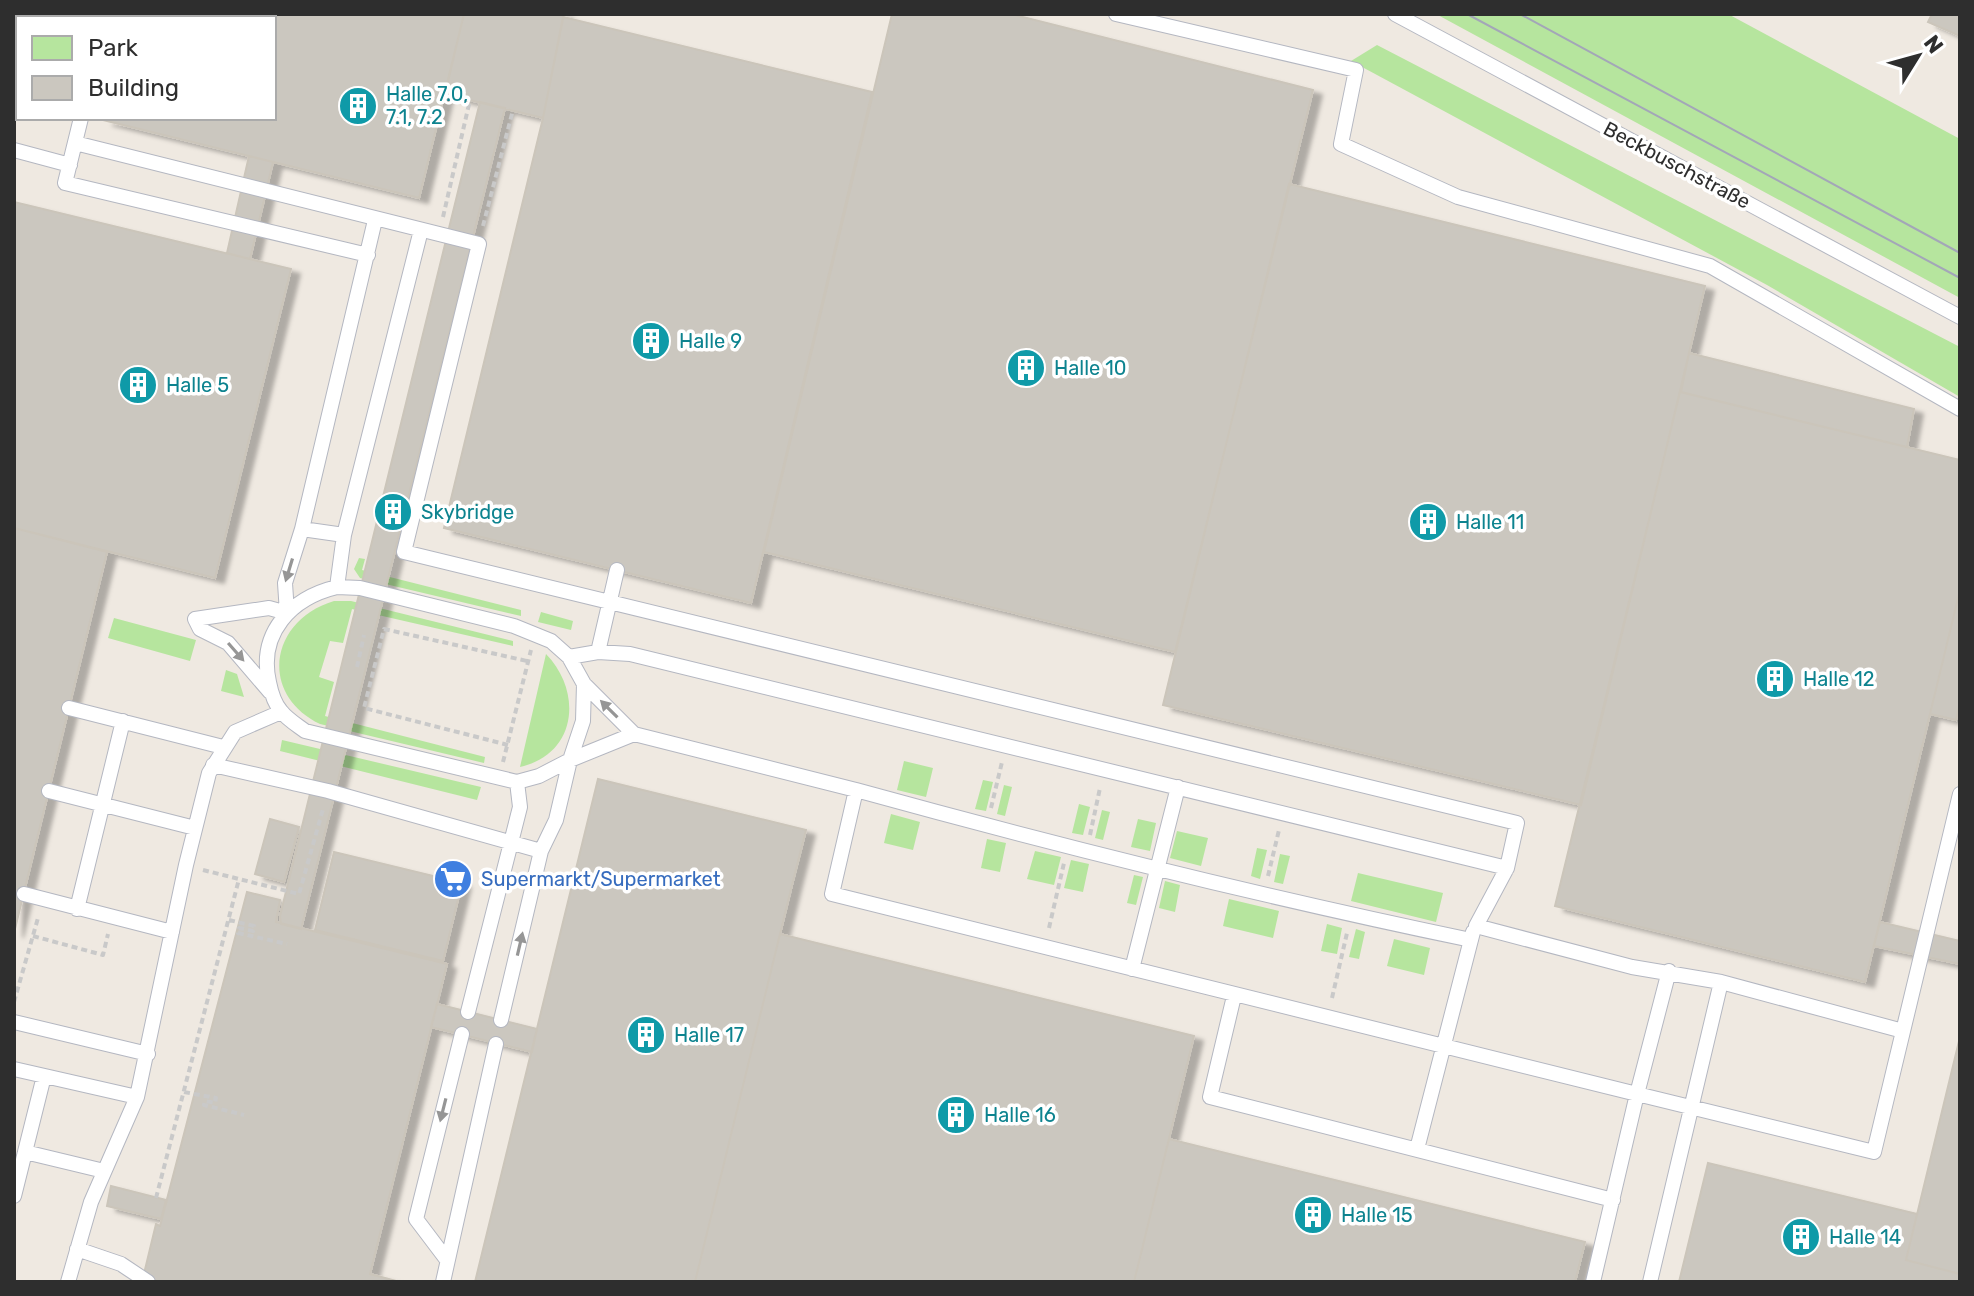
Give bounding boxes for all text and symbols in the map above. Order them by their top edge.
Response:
legend [16,16,276,120]
north arrow [1878,16,1958,96]
text: N [1918,30,1949,59]
text: Park [88,34,139,62]
text: Building [88,74,179,102]
place label: Halle 7.0, 7.1, 7.2 [386,82,468,129]
building icon: Halle 7.0, 7.1, 7.2 [337,85,379,127]
street label: Beckbuschstraße [1600,116,1754,214]
building icon: Halle 9 [630,320,672,362]
place label: Halle 9 [679,329,742,353]
building icon: Halle 10 [1005,347,1047,389]
place label: Halle 10 [1054,356,1126,380]
building icon: Halle 5 [117,364,159,406]
place label: Halle 5 [166,373,229,397]
building icon: Skybridge [372,491,414,533]
place label: Skybridge [421,500,514,524]
building icon: Halle 11 [1407,501,1449,543]
place label: Halle 11 [1456,510,1524,534]
one-way arrow [282,559,295,583]
one-way arrow [227,642,244,662]
building icon: Halle 12 [1754,658,1796,700]
place label: Halle 12 [1803,667,1874,691]
one-way arrow [600,700,619,719]
supermarket icon: Supermarkt/Supermarket [432,858,474,900]
place label: Supermarkt/Supermarket [481,867,721,891]
one-way arrow [514,931,526,956]
building icon: Halle 17 [625,1014,667,1056]
place label: Halle 17 [674,1023,744,1047]
building icon: Halle 16 [935,1094,977,1136]
one-way arrow [437,1098,449,1123]
place label: Halle 16 [984,1103,1056,1127]
building icon: Halle 15 [1292,1194,1334,1236]
place label: Halle 15 [1341,1203,1413,1227]
building icon: Halle 14 [1780,1216,1822,1258]
place label: Halle 14 [1829,1225,1901,1249]

